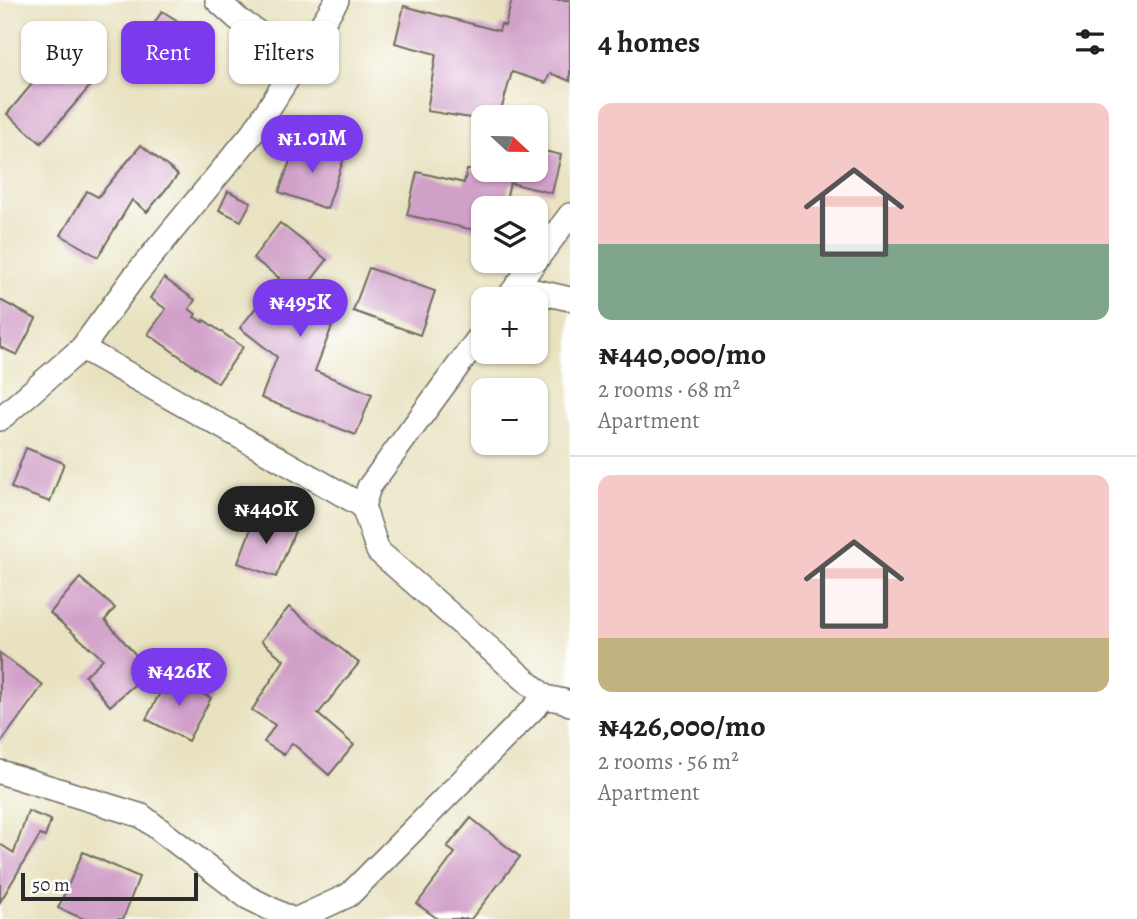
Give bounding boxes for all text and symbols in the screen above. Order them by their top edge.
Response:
chip: Buy [21,21,107,84]
chip: Rent [121,21,215,84]
chip: Filters [229,21,339,84]
text: 4 homes [598,22,700,62]
icon: filters [1071,23,1109,61]
north arrow [471,105,548,182]
map controls [471,105,548,455]
pin: ₦1.01M [255,116,369,175]
text: ₦1.01M [277,122,347,153]
icon: home [791,149,917,275]
button: layers [471,196,548,273]
pin: ₦495K [251,280,349,339]
text: ₦495K [269,286,331,317]
button: + [471,287,548,364]
text: ₦440,000/mo [598,334,766,374]
text: 2 rooms · 68 m² [598,374,740,405]
button: − [471,378,548,455]
text: Apartment [598,405,700,436]
pin: ₦440K [217,486,315,546]
text: ₦440K [234,493,298,524]
icon: home [791,521,917,647]
pin: ₦426K [130,648,228,708]
text: ₦426K [147,655,211,686]
text: ₦426,000/mo [598,706,766,746]
text: 2 rooms · 56 m² [598,746,739,777]
text: Apartment [598,777,700,808]
scale bar [21,870,198,902]
text: 50 m [32,872,70,898]

